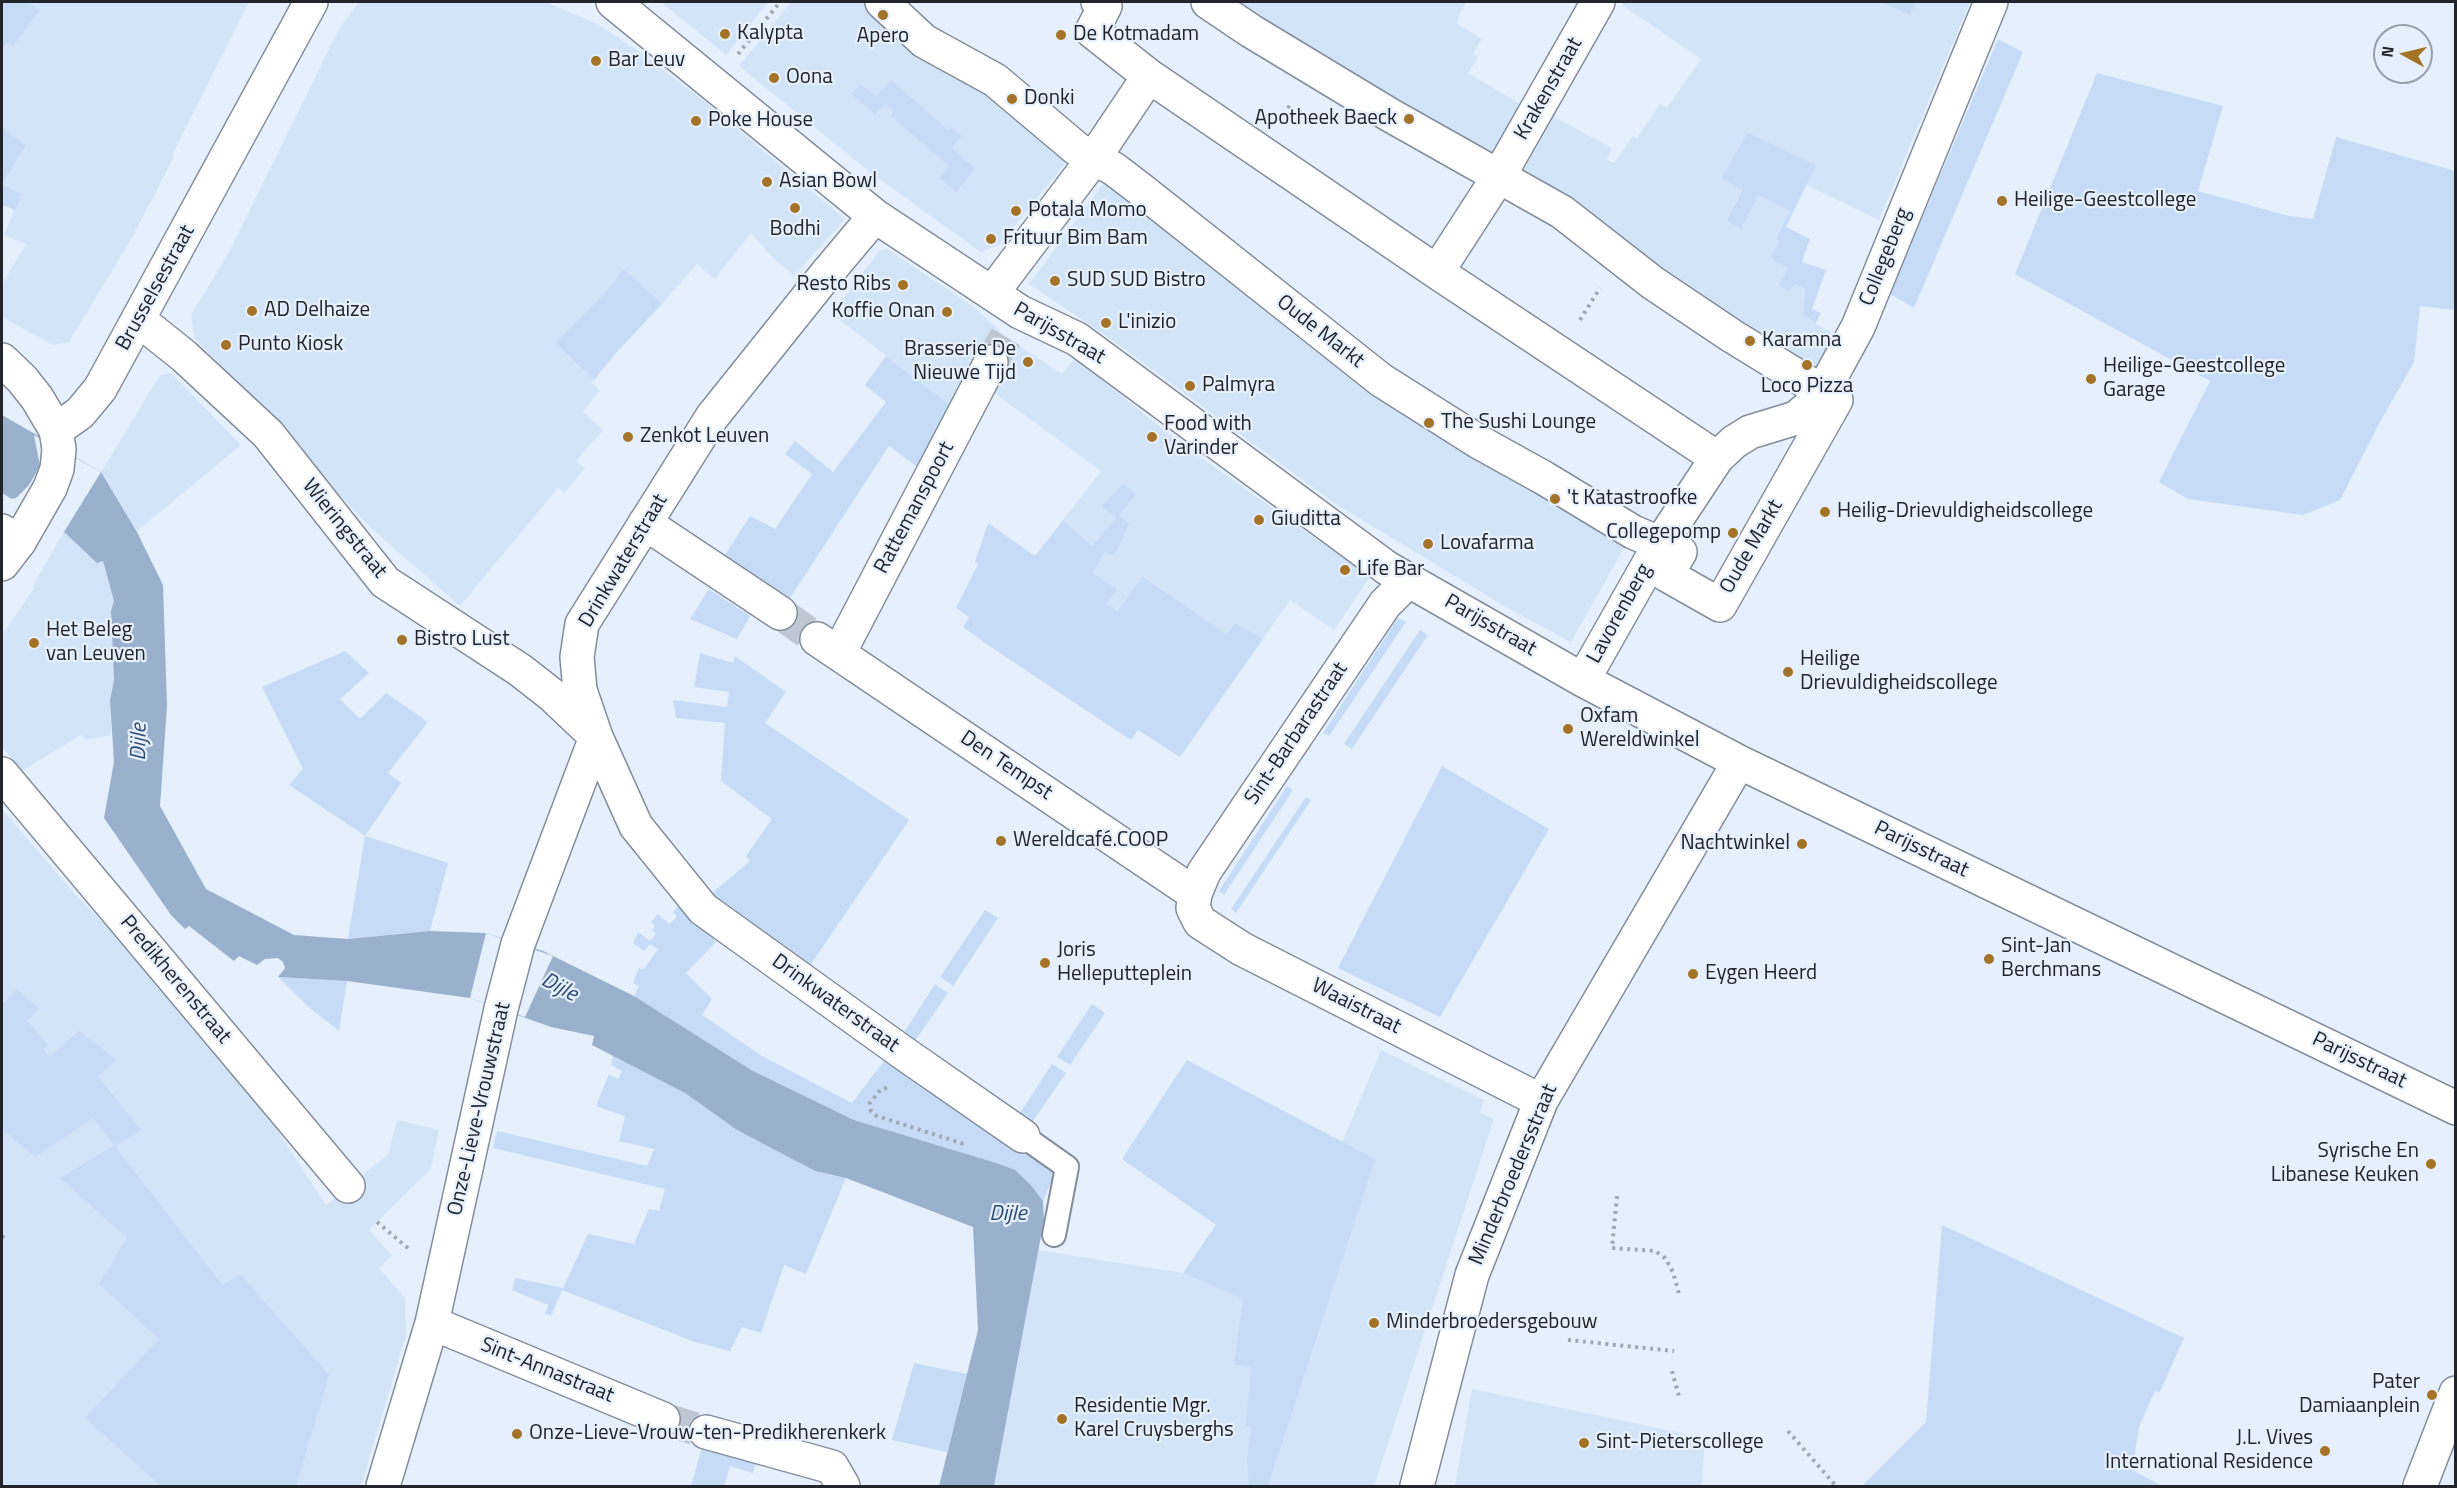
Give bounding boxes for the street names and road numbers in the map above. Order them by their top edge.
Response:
street label: Krakenstraat [1510,33,1588,145]
street label: Collegeberg [1855,204,1917,310]
street label: Brusselsestraat [111,221,201,355]
street label: Oude Markt [1271,290,1369,374]
street label: Parijsstraat [1009,298,1109,370]
street label: Rattemanspoort [870,438,960,578]
street label: Wieringstraat [296,474,392,584]
street label: Drinkwaterstraat [574,490,674,632]
street label: Oude Markt [1715,496,1789,598]
street label: Lavorenberg [1582,560,1658,668]
street label: Parijsstraat [1440,590,1540,662]
street label: Sint-Barbarastraat [1240,658,1354,810]
street label: Den Tempst [955,726,1057,806]
street label: Parijsstraat [1870,816,1972,884]
street label: Predikherenstraat [114,911,236,1049]
street label: Drinkwaterstraat [766,949,904,1059]
street label: Waaistraat [1307,974,1405,1040]
street label: Onze-Lieve-Vrouwstraat [443,1000,517,1218]
street label: Parijsstraat [2308,1027,2410,1095]
street label: Minderbroedersstraat [1465,1081,1563,1269]
street label: Sint-Annastraat [477,1333,617,1409]

